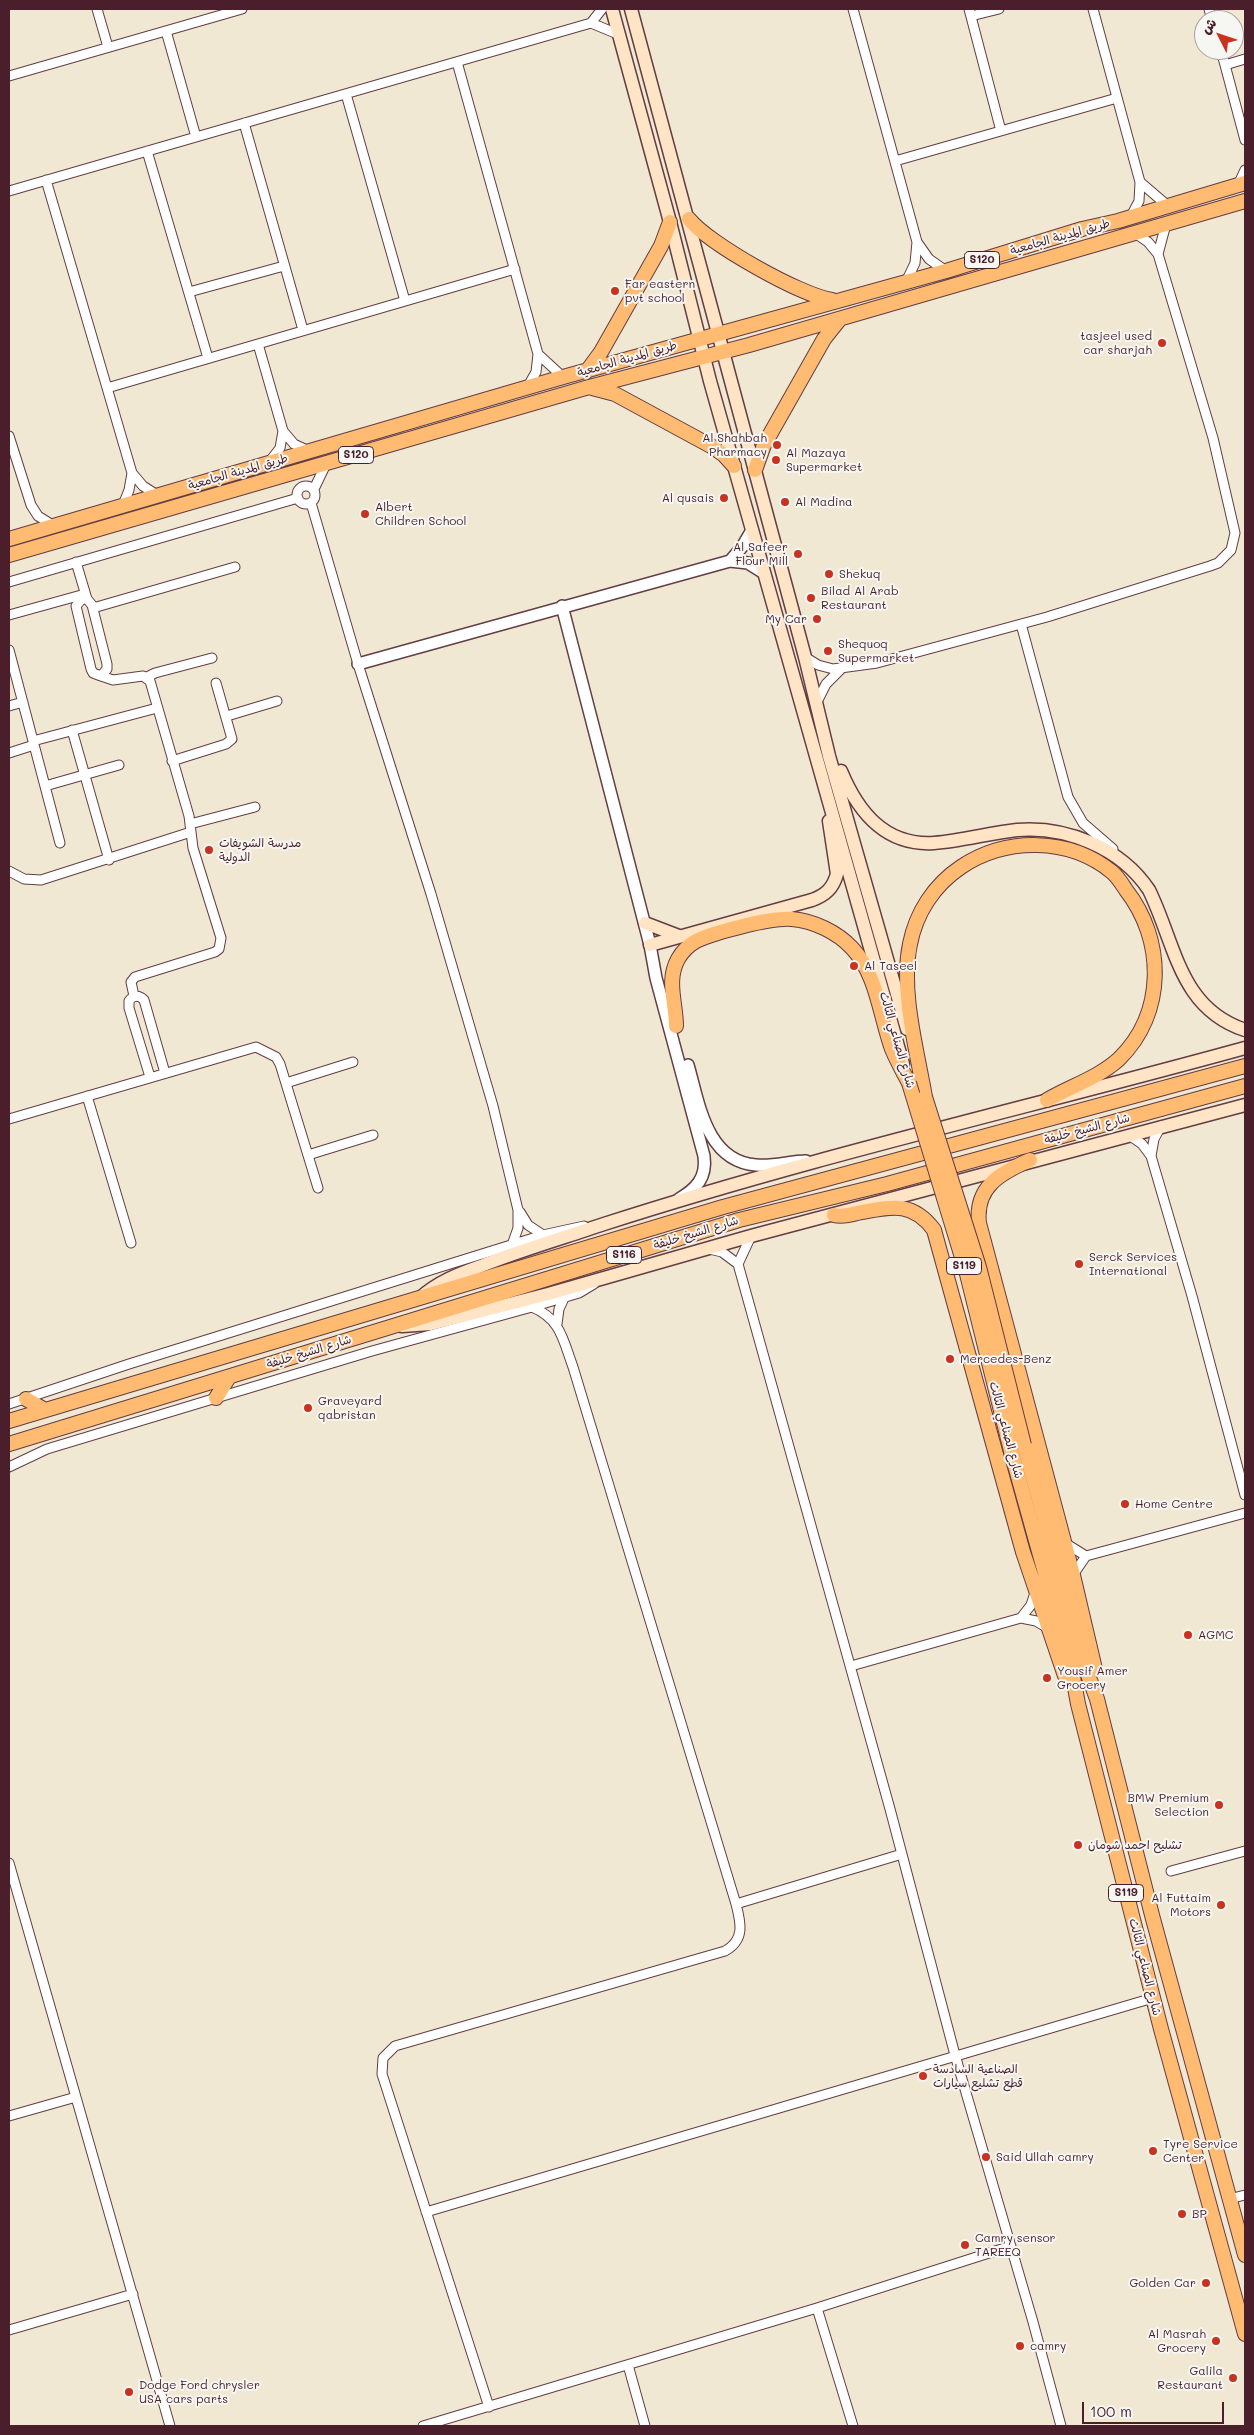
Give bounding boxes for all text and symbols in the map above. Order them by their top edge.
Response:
north arrow [1194,10,1244,60]
text: ش [1196,13,1220,38]
street label: طريق المدينة الجامعية [1008,216,1112,258]
road number: S120 [964,252,1000,268]
place label: Far eastern pvt school [625,277,695,305]
marker: Far eastern pvt school [609,285,621,297]
place label: tasjeel used car sharjah [1080,329,1152,357]
marker: tasjeel used car sharjah [1156,337,1168,349]
street label: طريق المدينة الجامعية [575,338,679,380]
place label: Al Shahbah Pharmacy [702,431,767,459]
marker: Al Shahbah Pharmacy [771,439,783,451]
road number: S120 [338,446,374,464]
place label: Al Mazaya Supermarket [786,446,862,474]
street label: طريق المدينة الجامعية [186,451,290,493]
marker: Al Mazaya Supermarket [770,454,782,466]
place label: Al qusais [662,491,714,505]
marker: Al qusais [718,492,730,504]
place label: Al Madina [795,495,853,509]
marker: Al Madina [779,496,791,508]
place label: Albert Children School [375,500,466,528]
marker: Albert Children School [359,508,371,520]
place label: Al Safeer Flour Mill [733,540,788,568]
marker: Al Safeer Flour Mill [792,548,804,560]
place label: Shekuq [839,567,881,581]
marker: Shekuq [823,568,835,580]
place label: Bilad Al Arab Restaurant [821,584,899,612]
marker: Bilad Al Arab Restaurant [805,592,817,604]
place label: My Car [765,612,807,626]
marker: My Car [811,613,823,625]
place label: Shequoq Supermarket [838,637,914,665]
marker: Shequoq Supermarket [822,645,834,657]
place label: مدرسة الشويفات الدولية [219,836,301,864]
marker: مدرسة الشويفات الدولية [203,844,215,856]
place label: Al Taseel [864,959,917,973]
marker: Al Taseel [848,960,860,972]
street label: شارع الصناعي الثالث [876,990,918,1090]
street label: شارع الشيخ خليفة [1043,1111,1131,1147]
street label: شارع الشيخ خليفة [652,1213,740,1253]
road number: S116 [606,1246,642,1264]
place label: Serck Services International [1089,1250,1177,1278]
road number: S119 [946,1258,982,1274]
marker: Serck Services International [1073,1258,1085,1270]
street label: شارع الشيخ خليفة [265,1332,353,1372]
place label: Mercedes-Benz [960,1352,1052,1366]
marker: Mercedes-Benz [944,1353,956,1365]
street label: شارع الصناعي الثالث [986,1380,1026,1480]
place label: Graveyard qabristan [318,1394,382,1422]
marker: Graveyard qabristan [302,1402,314,1414]
place label: Home Centre [1135,1497,1213,1511]
marker: Home Centre [1119,1498,1131,1510]
place label: AGMC [1198,1628,1233,1642]
marker: AGMC [1182,1629,1194,1641]
place label: Yousif Amer Grocery [1057,1664,1128,1692]
marker: Yousif Amer Grocery [1041,1672,1053,1684]
place label: BMW Premium Selection [1127,1791,1209,1819]
marker: BMW Premium Selection [1213,1799,1225,1811]
place label: تشليح احمد شومان [1088,1838,1182,1852]
marker: تشليح احمد شومان [1072,1839,1084,1851]
road number: S119 [1108,1885,1144,1902]
place label: Al Futtaim Motors [1151,1891,1211,1919]
marker: Al Futtaim Motors [1215,1899,1227,1911]
street label: شارع الصناعي الثالث [1126,1917,1164,2017]
place label: الصناعية السادسة قطع تشليع سيارات [933,2062,1023,2090]
marker: الصناعية السادسة قطع تشليع سيارات [917,2070,929,2082]
place label: Tyre Service Center [1163,2137,1238,2165]
marker: Tyre Service Center [1147,2145,1159,2157]
place label: Said Ullah camry [996,2150,1094,2164]
marker: Said Ullah camry [980,2151,992,2163]
place label: BP [1192,2207,1207,2221]
marker: BP [1176,2208,1188,2220]
place label: Camry sensor TAREEQ [975,2231,1056,2259]
marker: Camry sensor TAREEQ [959,2239,971,2251]
place label: Golden Car [1129,2276,1196,2290]
marker: Golden Car [1200,2277,1212,2289]
place label: Al Masrah Grocery [1148,2327,1206,2355]
marker: Al Masrah Grocery [1210,2335,1222,2347]
place label: camry [1030,2339,1066,2353]
marker: camry [1014,2340,1026,2352]
place label: Galila Restaurant [1157,2364,1223,2392]
marker: Galila Restaurant [1227,2372,1239,2384]
place label: Dodge Ford chrysler USA cars parts [139,2378,260,2406]
marker: Dodge Ford chrysler USA cars parts [123,2386,135,2398]
scale bar [1084,2392,1226,2424]
text: 100 m [1090,2401,1132,2421]

